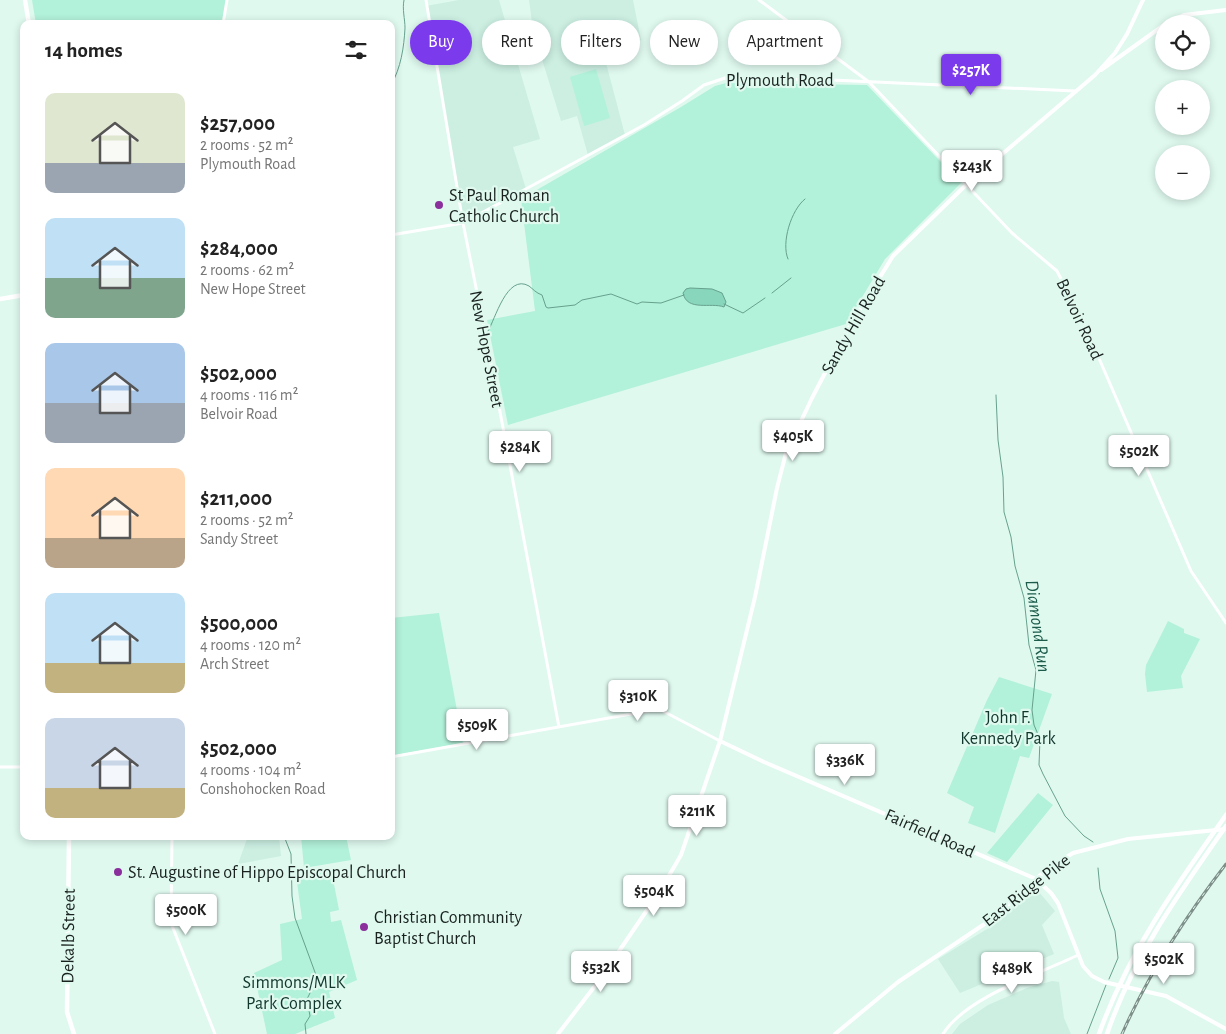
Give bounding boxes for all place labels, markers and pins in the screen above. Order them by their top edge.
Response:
pin: $257K [936,54,1006,96]
pin: $243K [937,150,1007,192]
place label: St Paul Roman Catholic Church [449,187,559,226]
marker: St Paul Roman Catholic Church [433,199,445,211]
pin: $405K [758,420,828,462]
pin: $284K [485,430,555,473]
pin: $502K [1104,434,1174,477]
pin: $310K [603,680,673,722]
pin: $509K [442,708,512,751]
pin: $336K [810,744,880,786]
pin: $211K [662,794,732,837]
place label: St. Augustine of Hippo Episcopal Church [128,864,406,882]
marker: St. Augustine of Hippo Episcopal Church [112,866,124,878]
pin: $504K [619,874,689,917]
pin: $500K [151,894,221,936]
place label: Christian Community Baptist Church [374,909,523,948]
marker: Christian Community Baptist Church [358,921,370,933]
pin: $502K [1129,942,1199,985]
pin: $532K [566,950,636,993]
pin: $489K [977,952,1047,994]

